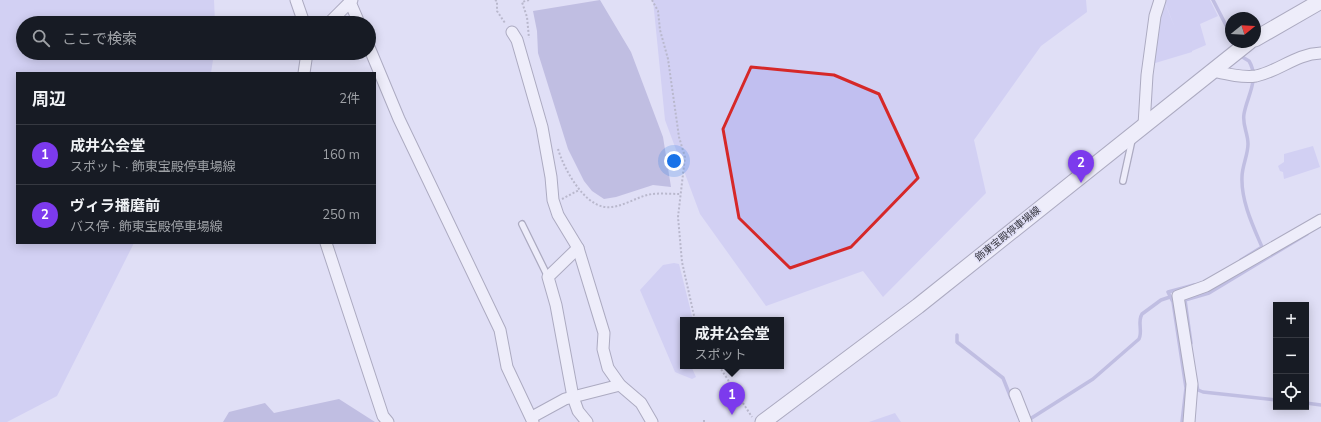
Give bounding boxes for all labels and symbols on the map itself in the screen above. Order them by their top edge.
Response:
north arrow [1225,12,1261,48]
pin: 2 [1068,150,1094,183]
your location [664,151,684,171]
street label: 飾東宝殿停車場線 [973,203,1043,265]
pin: 1 [719,382,745,415]

